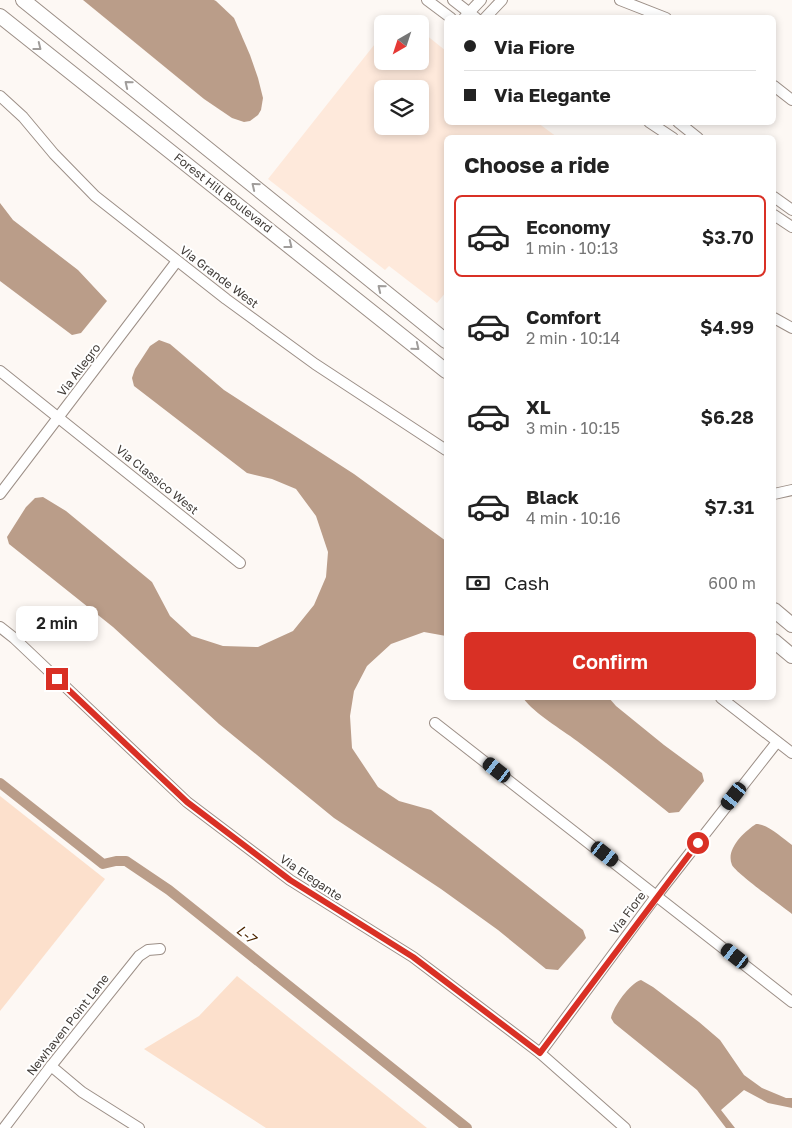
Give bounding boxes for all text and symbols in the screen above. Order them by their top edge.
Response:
north arrow [374,15,429,70]
map controls [374,15,429,135]
text: Via Fiore [494,35,575,58]
one-way arrow [32,41,41,49]
button: layers [374,80,429,135]
one-way arrow [125,82,134,90]
text: Via Elegante [494,83,611,106]
street label: Forest Hill Boulevard [171,149,276,236]
text: Choose a ride [464,151,610,178]
one-way arrow [251,182,260,191]
icon: car [466,214,511,259]
text: Economy [526,215,611,238]
text: $3.70 [702,225,754,248]
text: 1 min · 10:13 [526,238,618,258]
one-way arrow [283,240,292,248]
street label: Via Grande West [177,242,262,311]
one-way arrow [378,286,387,294]
icon: car [466,304,511,349]
text: Comfort [526,305,601,328]
text: $4.99 [700,315,754,338]
text: 2 min · 10:14 [526,328,620,348]
street label: Via Allegro [54,340,103,399]
one-way arrow [410,341,419,349]
icon: car [466,394,511,439]
text: XL [526,395,551,418]
text: $6.28 [700,405,754,428]
text: 3 min · 10:15 [526,418,620,438]
street label: Via Classico West [113,442,202,518]
icon: car [466,484,511,529]
text: Black [526,485,579,508]
text: $7.31 [704,495,754,518]
text: 4 min · 10:16 [526,508,621,528]
icon: cash [464,569,492,597]
text: Cash [504,571,549,594]
text: 600 m [708,573,756,593]
callout: 2 min [16,606,98,642]
text: 2 min [36,613,78,633]
button: Confirm [464,632,756,690]
route end [46,668,68,690]
car [480,755,513,785]
car [718,780,749,812]
route start [687,832,709,854]
car [588,839,621,869]
street label: Via Elegante [277,851,345,904]
street label: Via Fiore [607,888,649,937]
water label: L-7 [233,921,261,948]
car [718,941,751,971]
street label: Newhaven Point Lane [23,971,112,1078]

